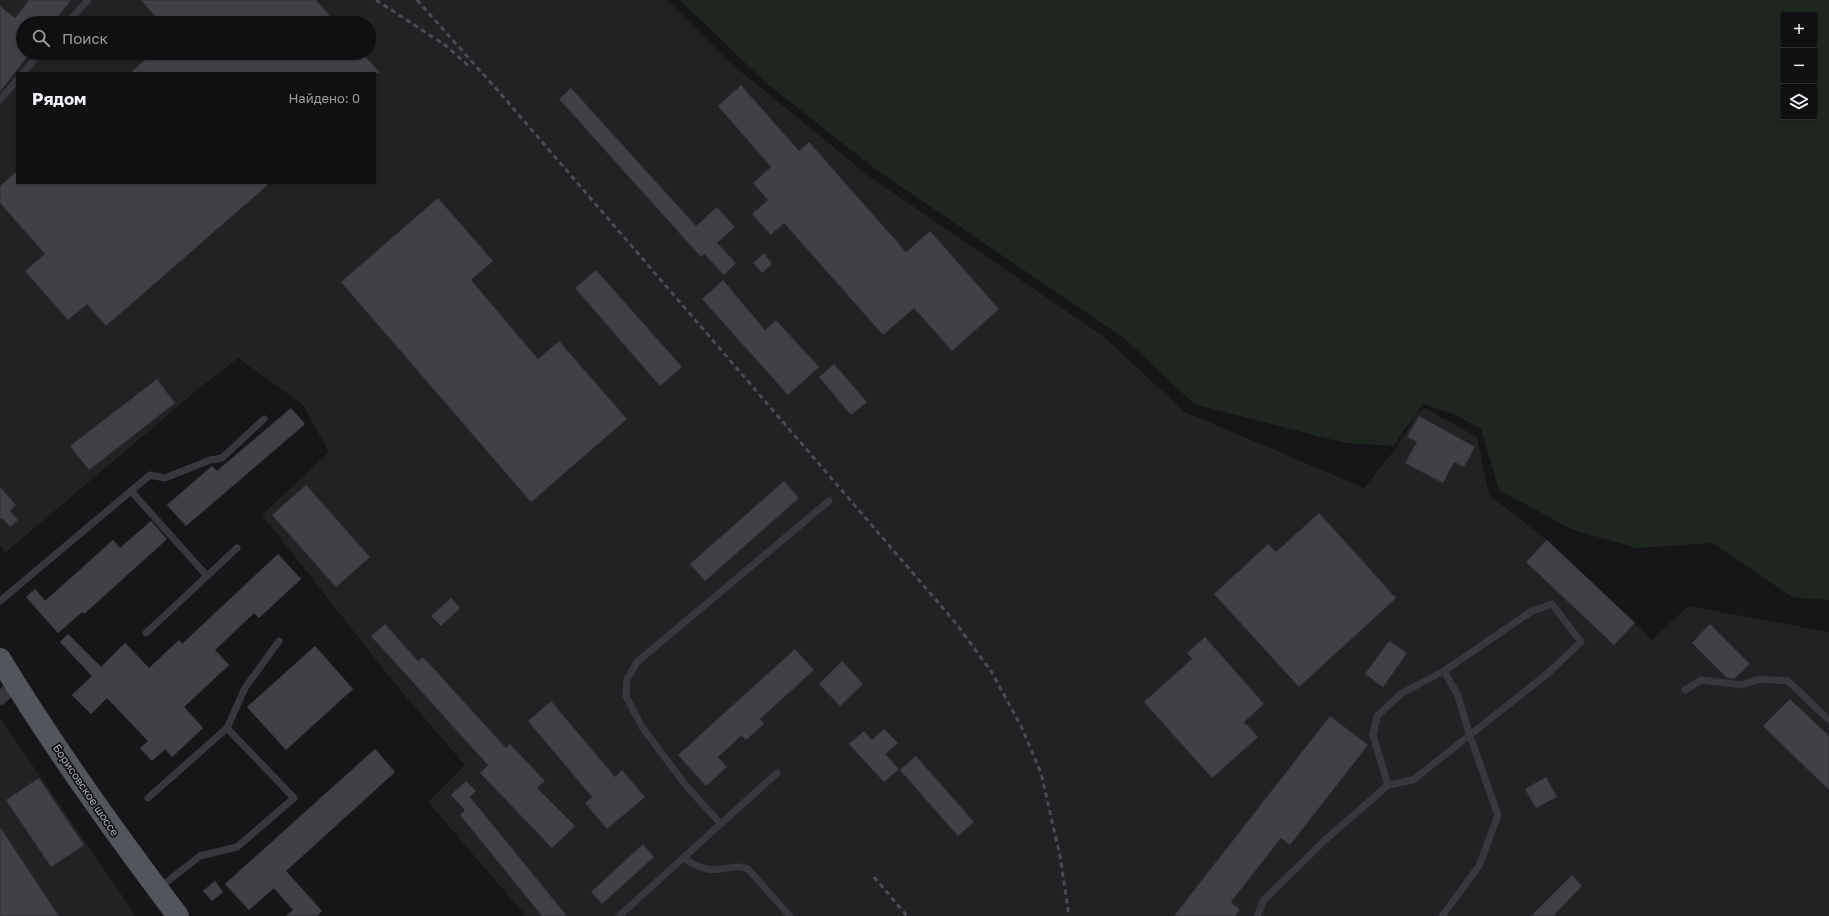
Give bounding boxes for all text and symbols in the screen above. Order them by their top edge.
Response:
map controls [1781,12,1817,120]
button: + [1781,12,1817,48]
search box [16,16,376,60]
icon: search [30,27,52,49]
text: Поиск [62,29,108,47]
button: − [1781,48,1817,84]
button: layers [1781,84,1817,120]
text: Рядом [32,88,86,109]
text: Найдено: 0 [288,90,360,106]
street label: Борисовское шоссе [51,741,122,838]

